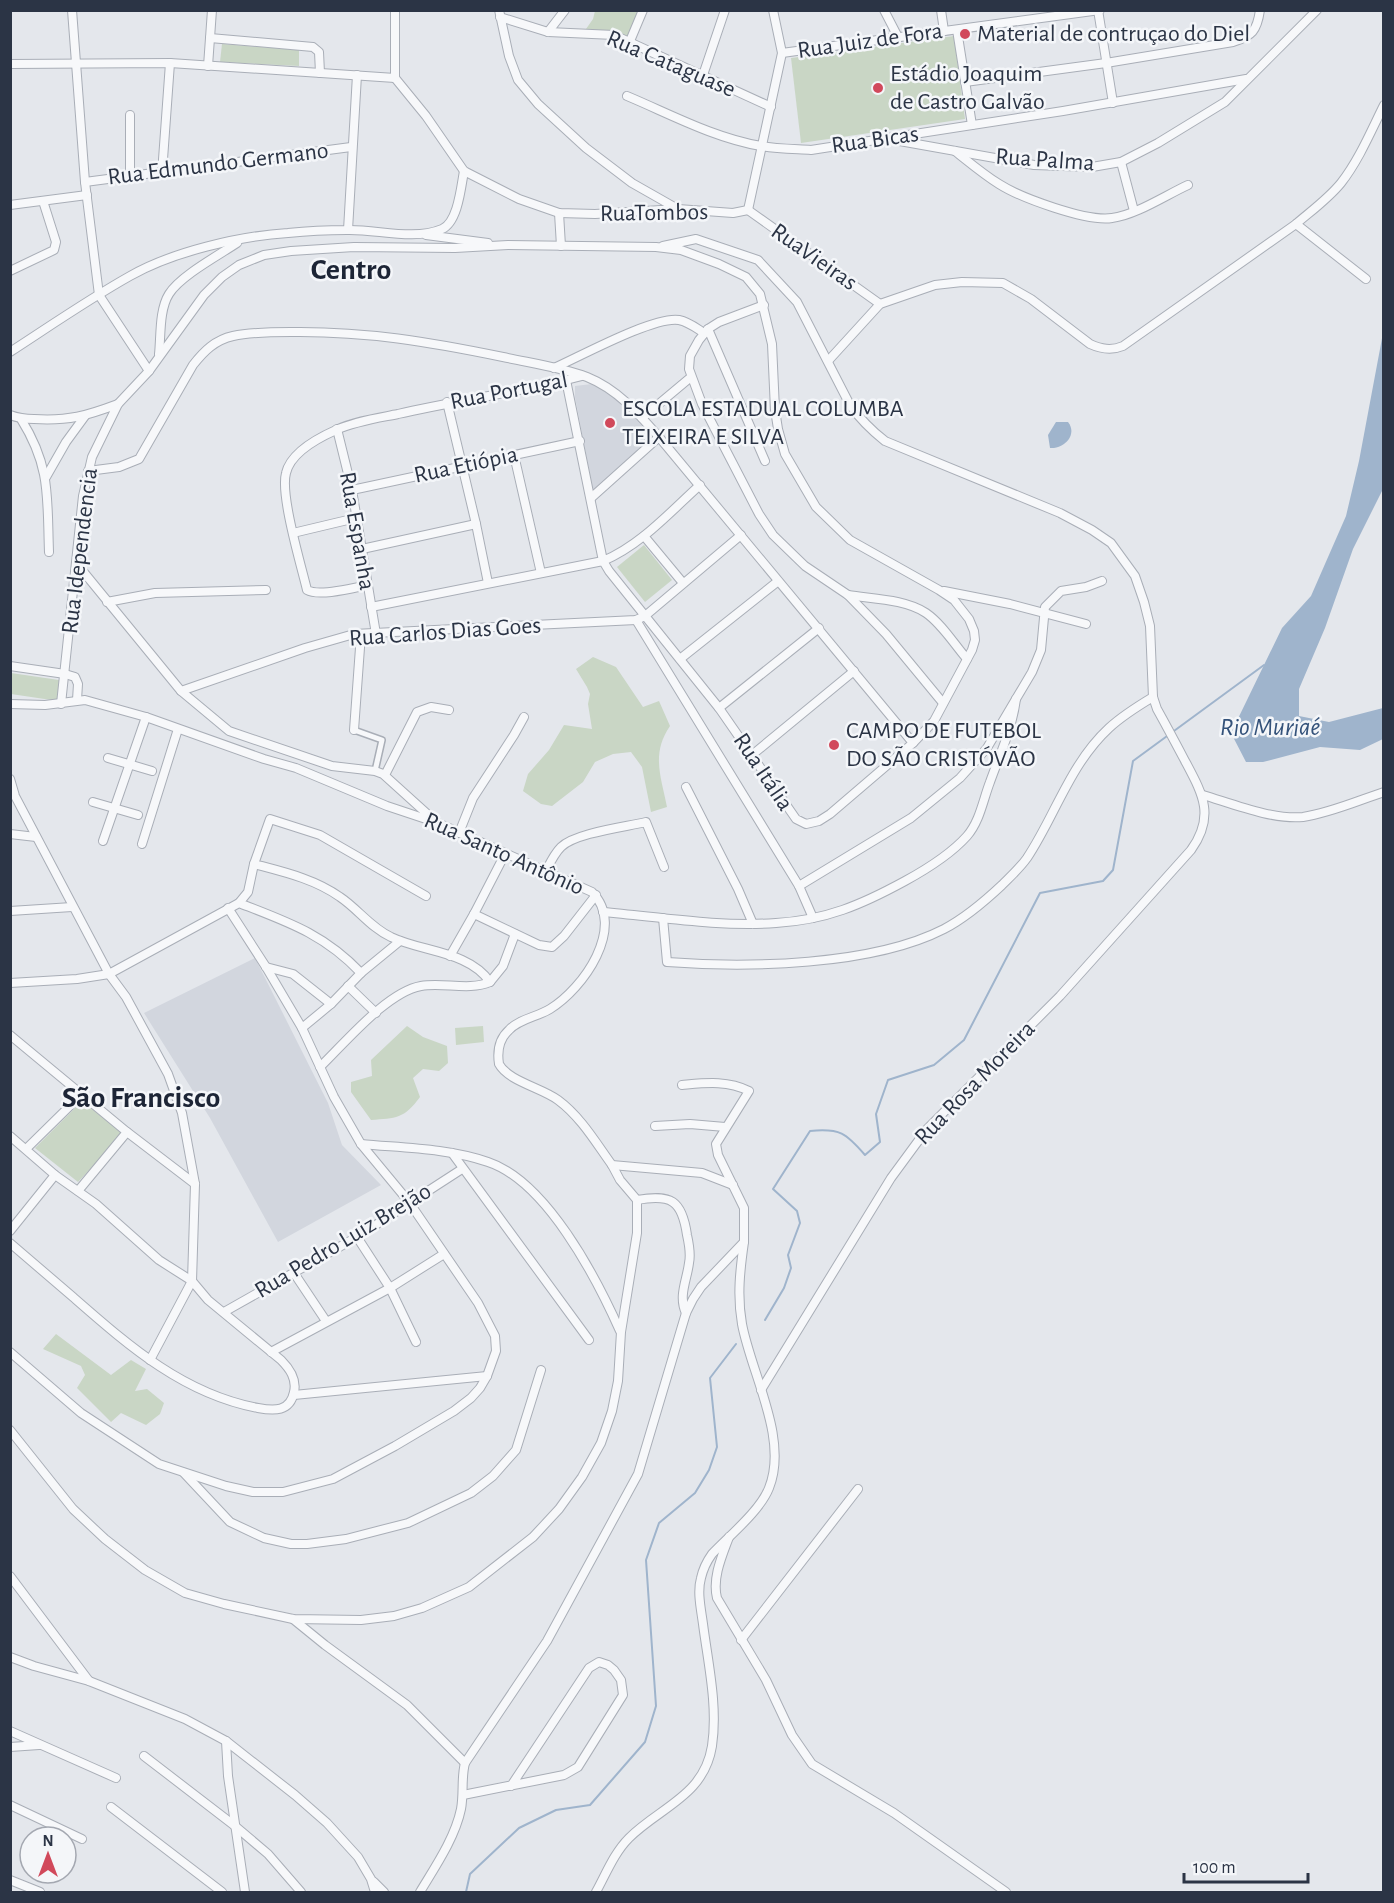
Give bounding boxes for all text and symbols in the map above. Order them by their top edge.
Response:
street label: Rua Juiz de Fora [796,19,944,63]
place label: Material de contruçao do Diel [977,22,1250,46]
street label: Rua Cataguase [603,26,739,102]
marker: Material de contruçao do Diel [958,27,972,41]
place label: Estádio Joaquim de Castro Galvão [890,62,1045,114]
marker: Estádio Joaquim de Castro Galvão [871,81,885,95]
street label: Rua Bicas [830,122,920,158]
street label: Rua Edmundo Germano [106,139,330,189]
street label: Rua Palma [995,145,1095,175]
street label: RuaTombos [600,200,708,226]
street label: RuaVieiras [767,219,861,295]
district label: Centro [311,255,391,285]
street label: Rua Portugal [448,368,570,414]
place label: ESCOLA ESTADUAL COLUMBA TEIXEIRA E SILVA [622,397,904,449]
marker: ESCOLA ESTADUAL COLUMBA TEIXEIRA E SILVA [603,416,617,430]
street label: Rua Etiópia [412,442,520,488]
street label: Rua Idependencia [58,467,102,635]
street label: Rua Espanha [335,470,379,592]
street label: Rua Carlos Dias Goes [348,613,542,651]
water label: Rio Muriaé [1220,714,1320,740]
place label: CAMPO DE FUTEBOL DO SÃO CRISTÓVÃO [846,719,1041,771]
street label: Rua Itália [728,729,798,815]
marker: CAMPO DE FUTEBOL DO SÃO CRISTÓVÃO [827,738,841,752]
street label: Rua Santo Antônio [420,808,588,900]
street label: Rua Rosa Moreira [910,1017,1040,1149]
district label: São Francisco [62,1083,220,1113]
street label: Rua Pedro Luiz Brejão [251,1179,435,1303]
north arrow [18,1825,78,1885]
text: N [42,1833,54,1849]
scale bar [1184,1846,1308,1884]
text: 100 m [1193,1859,1236,1877]

